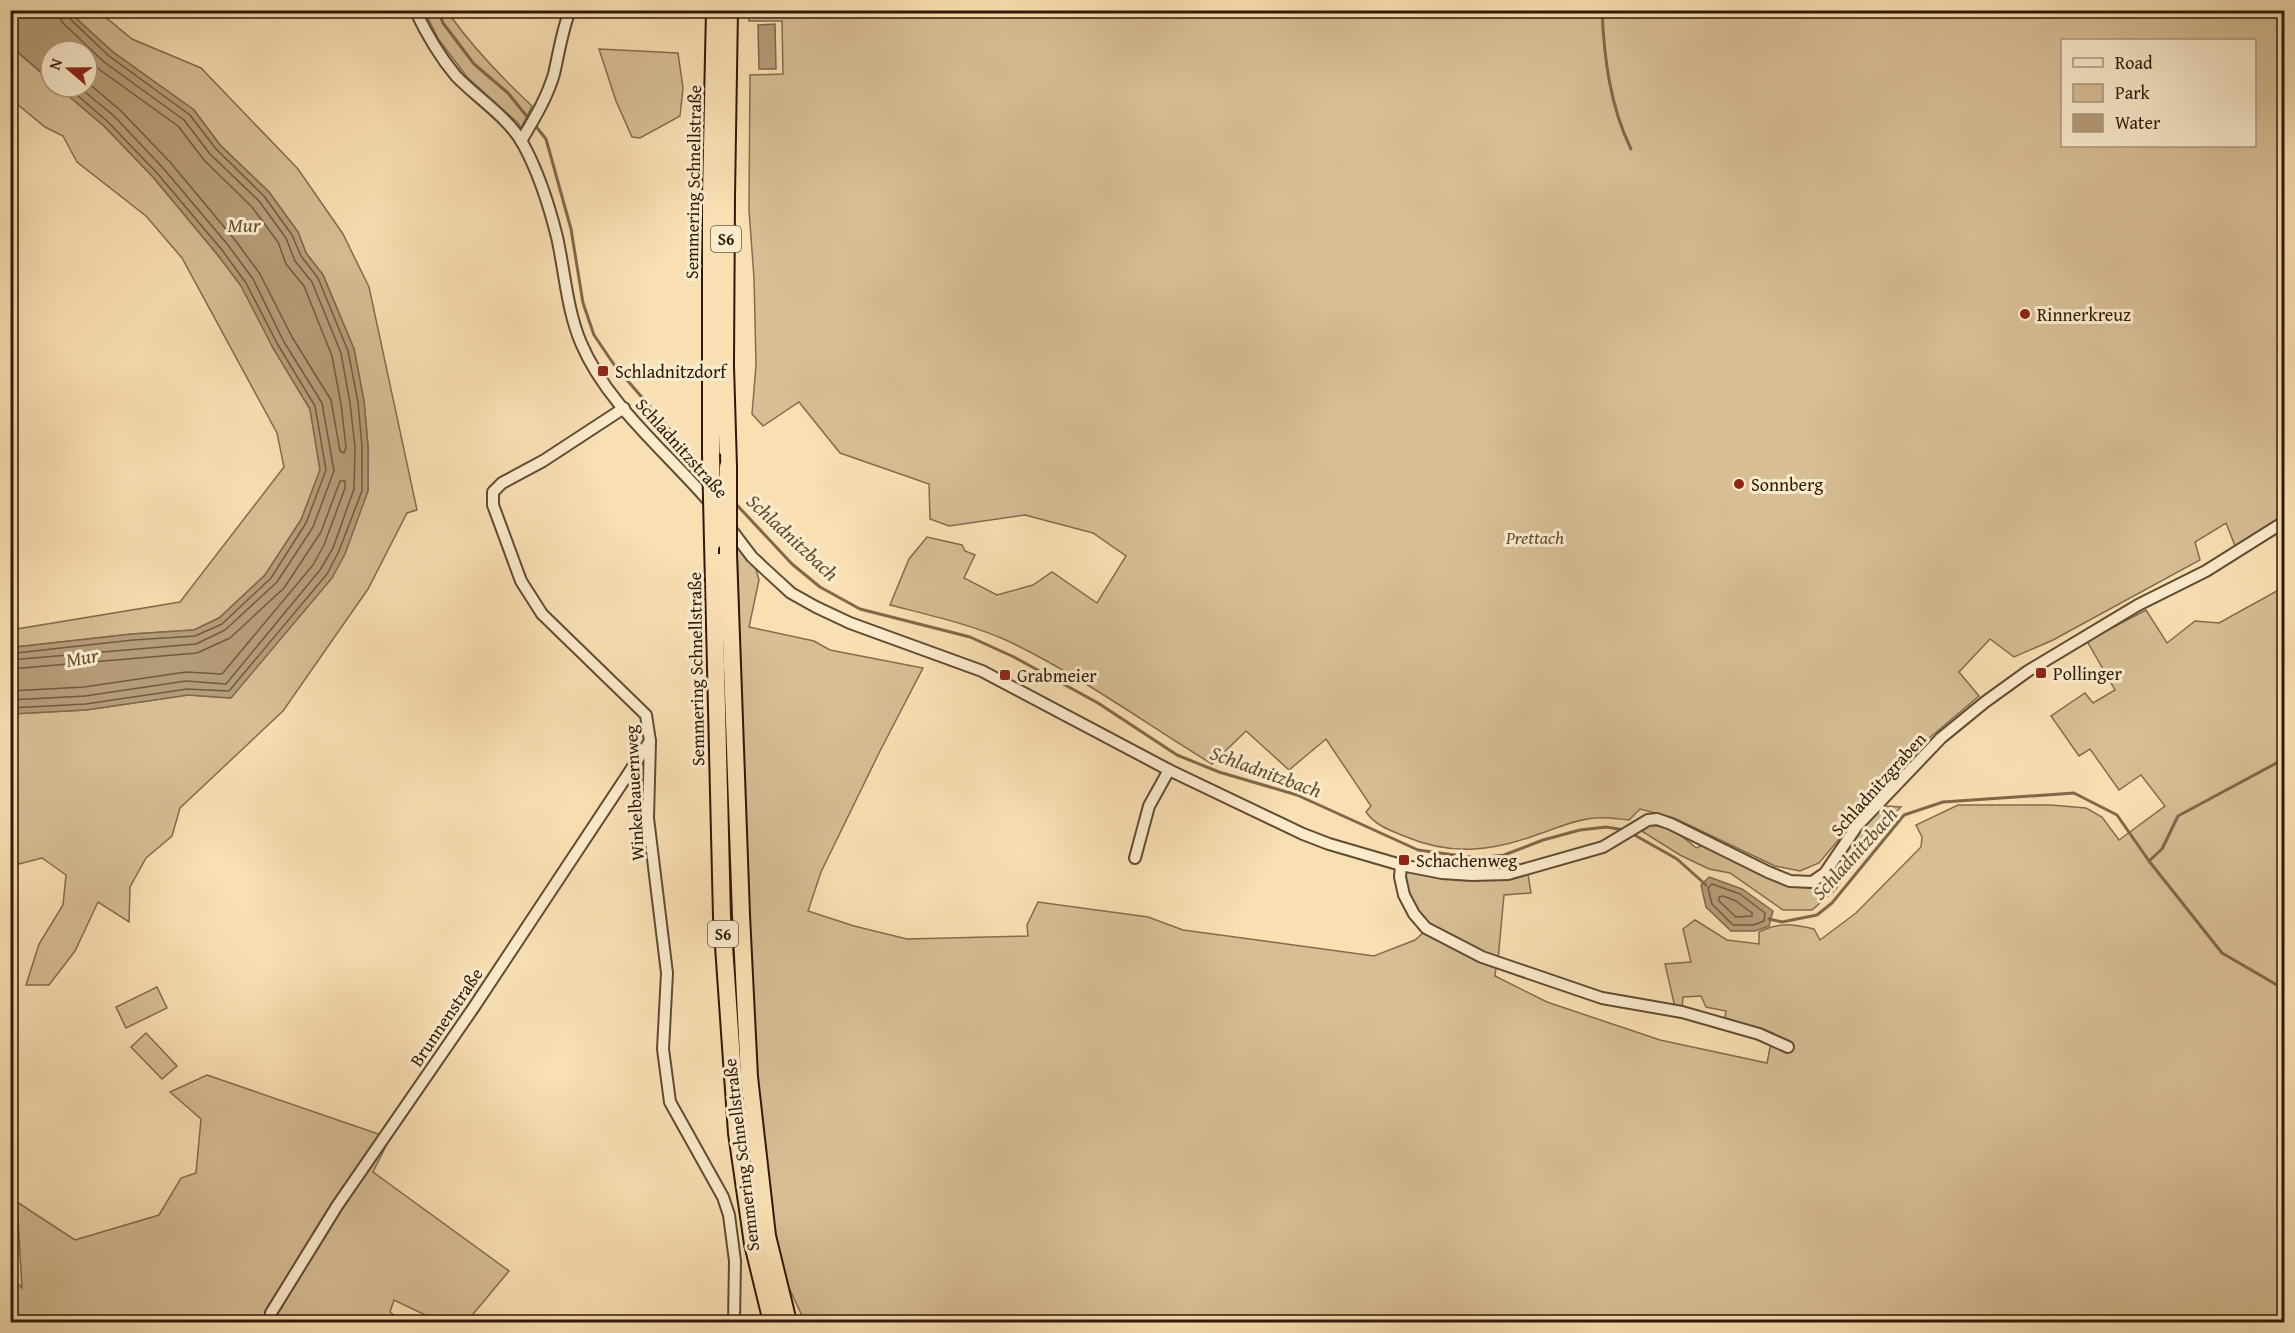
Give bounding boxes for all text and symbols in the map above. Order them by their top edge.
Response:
north arrow [39,39,99,99]
legend [2061,39,2256,147]
text: Road [2115,49,2153,76]
text: N [42,54,68,73]
text: Park [2115,79,2151,106]
street label: Semmering Schnellstraße [678,85,708,279]
text: Water [2115,109,2161,136]
water label: Mur [228,210,261,239]
road number: S6 [711,226,741,252]
place label: Rinnerkreuz [2037,301,2131,328]
marker: Rinnerkreuz [2018,307,2032,321]
place label: Schladnitzdorf [615,358,728,385]
marker: Schladnitzdorf [596,364,610,378]
street label: Schladnitzstraße [629,392,735,504]
place label: Sonnberg [1751,471,1823,498]
marker: Sonnberg [1732,477,1746,491]
water label: Schladnitzbach [741,487,845,587]
park label: Prettach [1505,524,1564,551]
street label: Semmering Schnellstraße [681,572,711,766]
water label: Mur [63,640,101,674]
place label: Pollinger [2053,660,2123,687]
place label: Grabmeier [1017,662,1097,689]
marker: Pollinger [2034,666,2048,680]
marker: Grabmeier [998,668,1012,682]
street label: Winkelbauernweg [617,724,651,862]
street label: Schladnitzgraben [1824,726,1932,842]
water label: Schladnitzbach [1206,737,1326,805]
water label: Schladnitzbach [1804,800,1904,906]
place label: Schachenweg [1416,847,1517,874]
marker: Schachenweg [1397,853,1411,867]
road number: S6 [708,921,738,947]
street label: Brunnenstraße [403,962,489,1072]
street label: Semmering Schnellstraße [716,1057,766,1253]

